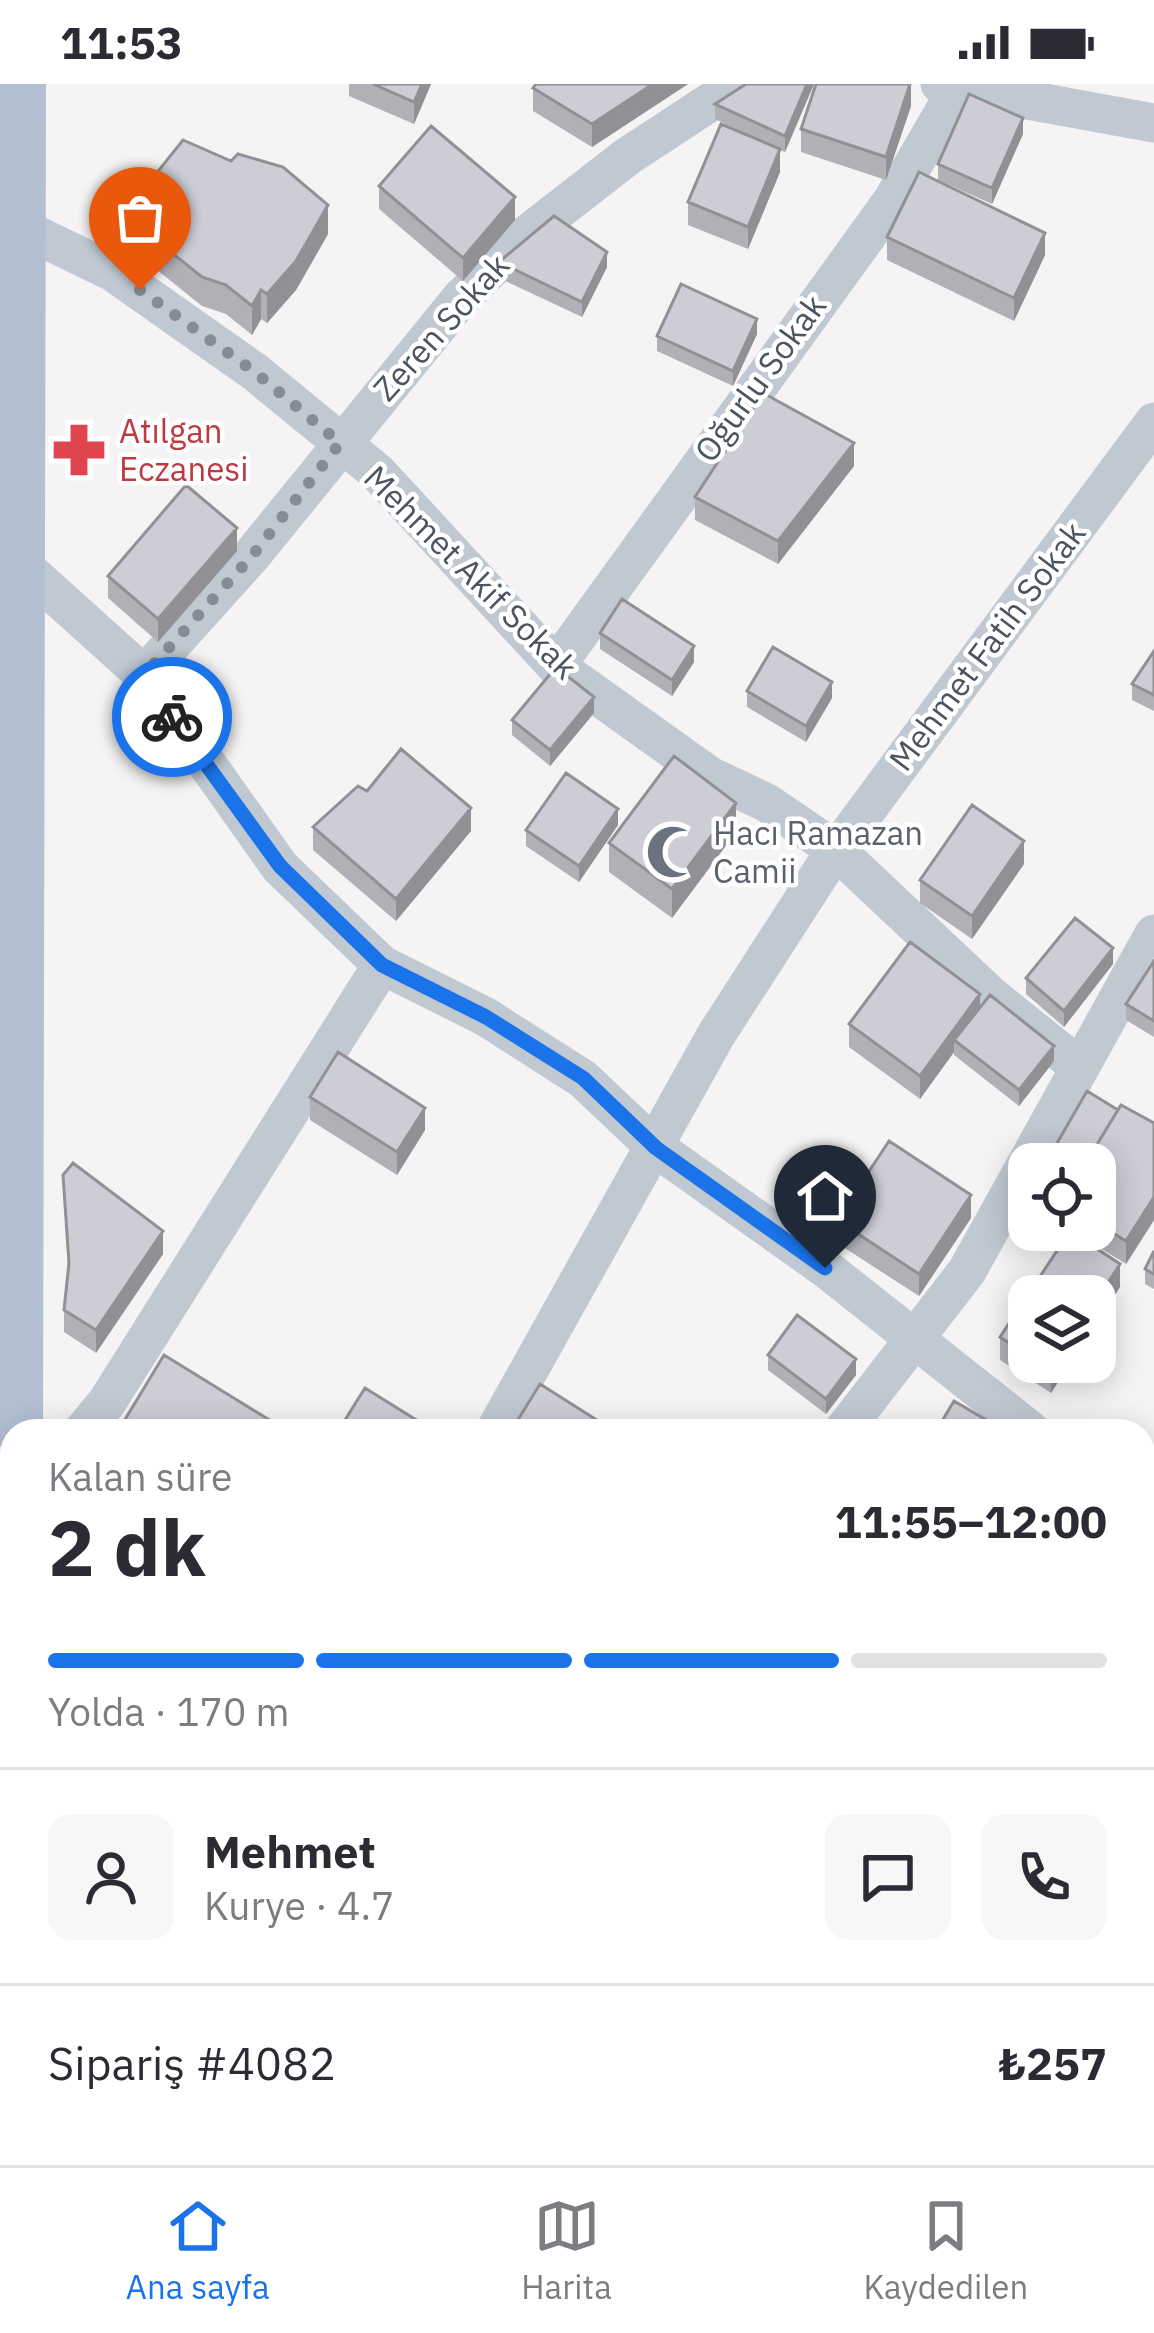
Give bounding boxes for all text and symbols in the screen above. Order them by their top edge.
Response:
text: 11:53 [60,13,183,71]
pin [89,167,191,290]
icon: bag [107,185,173,251]
street label: Zeren Sokak [363,244,518,409]
street label: Oğurlu Sokak [684,285,835,470]
place label: Atılgan Eczanesi [119,409,249,490]
pharmacy icon: Atılgan Eczanesi [50,421,108,479]
street label: Mehmet Akif Sokak [355,456,587,688]
street label: Mehmet Fatih Sokak [879,513,1094,779]
courier [112,657,232,777]
icon: bike [139,684,205,750]
place label: Hacı Ramazan Camii [713,811,923,892]
mosque icon: Hacı Ramazan Camii [644,823,702,881]
map controls [1008,1143,1116,1383]
button: locate [1008,1143,1116,1251]
pin [774,1145,876,1268]
icon: home [792,1163,858,1229]
button: layers [1008,1275,1116,1383]
text: Kalan süre [48,1451,232,1502]
text: 11:55–12:00 [835,1492,1107,1550]
text: 2 dk [48,1496,206,1597]
text: Yolda · 170 m [48,1686,290,1737]
button: person [48,1814,174,1940]
button: chat [825,1814,951,1940]
button: phone [981,1814,1107,1940]
text: Mehmet [204,1822,376,1880]
text: Kurye · 4.7 [204,1880,394,1931]
text: Sipariş #4082 [48,2034,336,2092]
text: ₺257 [999,2034,1107,2092]
tab: Ana sayfa [126,2193,270,2308]
tab: Harita [521,2193,612,2308]
tab: Kaydedilen [863,2193,1028,2308]

